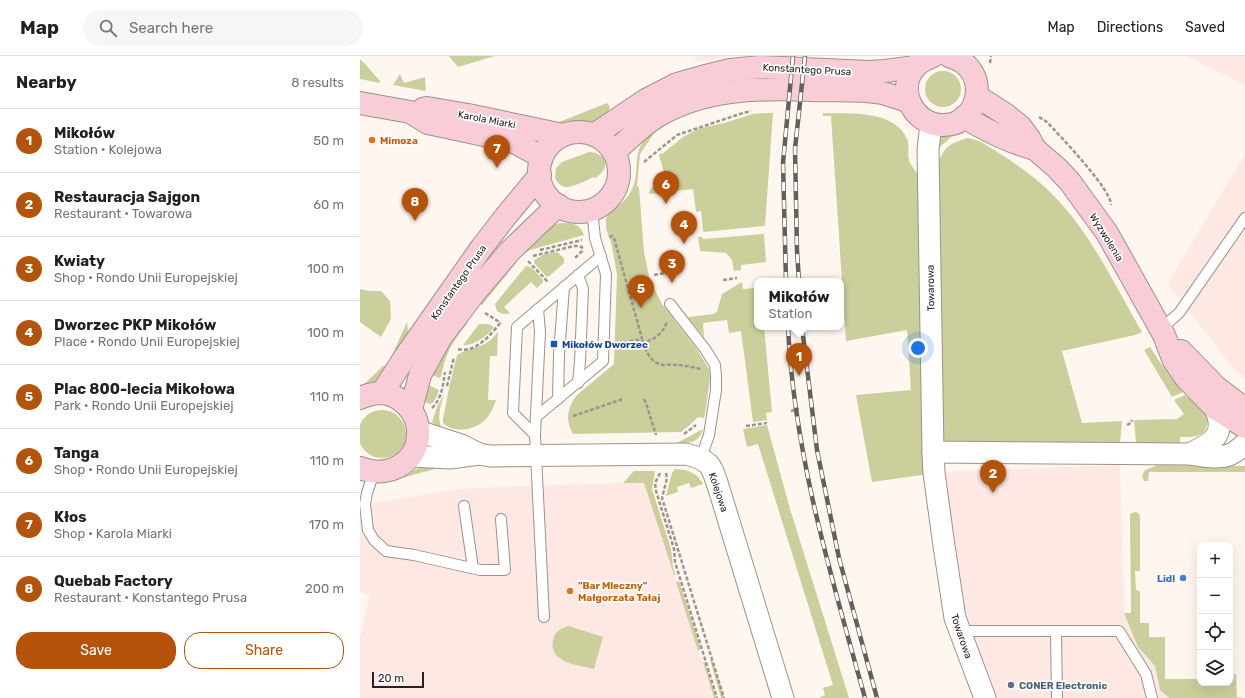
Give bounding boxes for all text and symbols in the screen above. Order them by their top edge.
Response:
search box [83,10,363,46]
text: Map [20,16,59,39]
icon: search [97,17,119,39]
text: Search here [129,19,213,37]
text: Map [1048,19,1075,36]
text: Directions [1097,19,1163,36]
text: Saved [1185,19,1225,36]
street label: Konstantego Prusa [762,62,851,78]
text: Nearby [16,72,77,92]
text: 8 results [291,75,344,90]
street label: Karola Miarki [457,109,517,131]
text: Mikołów [54,124,115,142]
text: 1 [26,133,32,148]
text: 50 m [313,133,344,148]
marker: Mimoza [367,135,377,145]
place label: Mimoza [380,135,418,147]
pin: 7 [484,135,510,168]
text: Station · Kolejowa [54,142,162,157]
pin: 6 [653,171,679,204]
text: Restauracja Sajgon [54,188,200,206]
pin: 8 [402,188,428,221]
text: 2 [25,197,33,212]
text: 60 m [313,197,344,212]
text: Restaurant · Towarowa [54,206,192,221]
pin: 4 [671,211,697,244]
street label: Wyzwolenia [1087,211,1126,264]
street label: Konstantego Prusa [429,243,489,322]
pin: 3 [659,250,685,283]
text: Kwiaty [54,252,105,270]
text: 3 [25,261,33,276]
text: 100 m [307,261,344,276]
street label: Towarowa [925,265,937,311]
text: Shop · Rondo Unii Europejskiej [54,270,238,285]
pin: 5 [628,275,654,308]
popup [754,278,844,330]
text: Mikołów [769,288,829,306]
text: Station [769,306,812,321]
text: Dworzec PKP Mikołów [54,316,216,334]
text: 4 [25,325,33,340]
text: 100 m [307,325,344,340]
text: Place · Rondo Unii Europejskiej [54,334,240,349]
your location [908,338,928,358]
marker: Mikołów Dworzec [549,339,559,349]
place label: Mikołów Dworzec [562,339,648,351]
pin: 1 [786,343,812,376]
text: Plac 800-lecia Mikołowa [54,380,235,398]
text: 5 [25,389,33,404]
text: 110 m [310,389,344,404]
text: Park · Rondo Unii Europejskiej [54,398,234,413]
text: Tanga [54,444,99,462]
text: 6 [25,453,33,468]
text: 110 m [310,453,344,468]
pin: 2 [980,460,1006,493]
text: Shop · Rondo Unii Europejskiej [54,462,238,477]
street label: Kolejowa [706,471,730,514]
text: Kłos [54,508,87,526]
text: 7 [25,517,33,532]
text: 170 m [309,517,344,532]
text: Shop · Karola Miarki [54,526,172,541]
map controls [1197,542,1233,686]
button: + [1197,542,1233,578]
text: Quebab Factory [54,572,173,590]
place label: Lidl [1157,573,1175,585]
marker: Lidl [1178,573,1188,583]
button: − [1197,578,1233,614]
place label: "Bar Mleczny" Małgorzata Tałaj [578,580,660,604]
text: 8 [25,581,33,596]
text: 200 m [305,581,344,596]
marker: "Bar Mleczny" Małgorzata Tałaj [565,586,575,596]
text: Restaurant · Konstantego Prusa [54,590,247,605]
street label: Towarowa [948,612,974,660]
button: locate [1197,614,1233,650]
button: Save [16,632,176,669]
button: Share [184,632,344,669]
button: layers [1197,650,1233,686]
scale bar [372,670,424,689]
text: 20 m [378,672,404,685]
marker: CONER Electronic [1006,680,1016,690]
place label: CONER Electronic [1019,680,1107,692]

